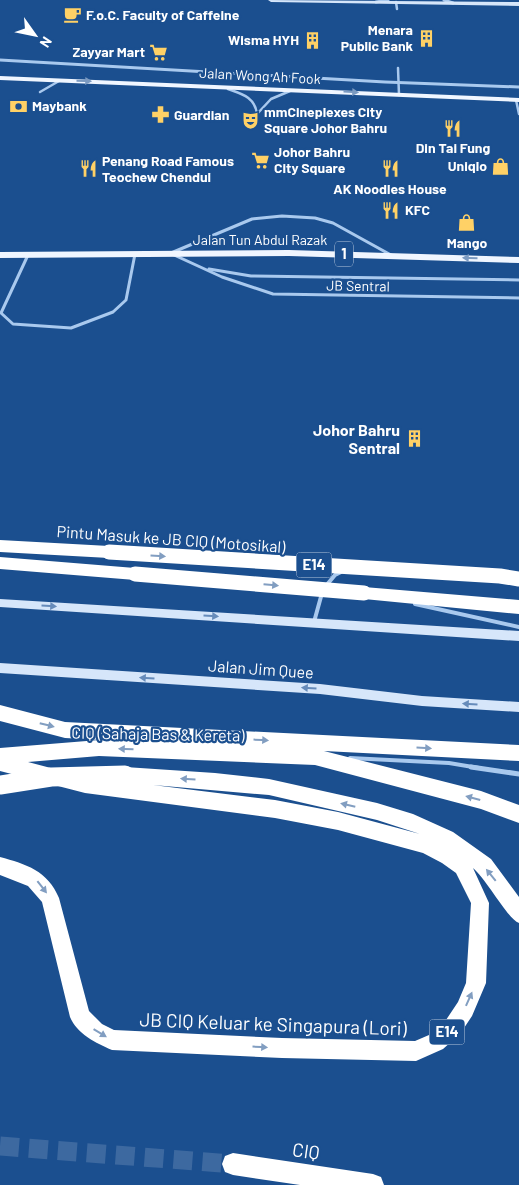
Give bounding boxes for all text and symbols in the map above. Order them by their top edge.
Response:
cafe icon: F.o.C. Faculty of Caffeine [62,5,82,25]
place label: F.o.C. Faculty of Caffeine [86,6,240,23]
north arrow [10,10,60,60]
place label: Menara Public Bank [341,21,414,54]
building icon: Menara Public Bank [417,28,437,48]
building icon: Wisma HYH [303,30,323,50]
place label: Wisma HYH [228,31,299,48]
text: N [37,34,56,51]
supermarket icon: Zayyar Mart [149,42,169,62]
place label: Zayyar Mart [73,43,145,60]
street label: Jalan Wong Ah Fook [199,64,321,87]
one-way arrow [76,78,92,86]
one-way arrow [343,89,359,97]
bank icon: Maybank [8,96,28,116]
place label: Maybank [32,97,87,114]
place label: mmCineplexes City Square Johor Bahru [264,103,387,136]
pharmacy icon: Guardian [150,105,170,125]
place label: Guardian [174,106,229,123]
theatre icon: mmCineplexes City Square Johor Bahru [240,110,260,130]
restaurant icon: Din Tai Fung [443,118,463,138]
place label: Din Tai Fung [416,139,490,156]
place label: Johor Bahru City Square [274,143,350,176]
supermarket icon: Johor Bahru City Square [250,150,270,170]
place label: Penang Road Famous Teochew Chendul [102,152,234,185]
shop icon: Uniqlo [491,156,511,176]
place label: Uniqlo [448,157,487,174]
restaurant icon: Penang Road Famous Teochew Chendul [78,159,98,179]
restaurant icon: AK Noodles House [380,159,400,179]
place label: AK Noodles House [333,180,447,197]
restaurant icon: KFC [381,200,401,220]
place label: KFC [405,201,430,218]
shop icon: Mango [457,213,477,233]
street label: Jalan Tun Abdul Razak [193,231,327,248]
place label: Mango [447,234,488,251]
road number: 1 [335,242,353,266]
one-way arrow [462,254,478,262]
street label: JB Sentral [326,276,390,295]
place label: Johor Bahru Sentral [313,420,400,457]
building icon: Johor Bahru Sentral [404,429,424,449]
street label: Pintu Masuk ke JB CIQ (Motosikal) [56,521,287,556]
one-way arrow [150,552,166,560]
road number: E14 [296,552,332,578]
one-way arrow [263,582,279,590]
one-way arrow [41,603,57,611]
one-way arrow [203,612,219,620]
street label: Jalan Jim Quee [208,655,314,682]
one-way arrow [138,673,154,681]
one-way arrow [300,684,316,692]
one-way arrow [462,699,478,707]
one-way arrow [40,721,55,729]
street label: CIQ (Sahaja Bas & Kereta) [71,722,246,745]
one-way arrow [254,736,270,744]
one-way arrow [416,744,432,752]
one-way arrow [118,745,134,753]
one-way arrow [180,774,196,782]
one-way arrow [465,794,481,802]
one-way arrow [341,801,356,809]
one-way arrow [485,868,496,881]
one-way arrow [37,880,48,893]
one-way arrow [465,992,473,1006]
street label: JB CIQ Keluar ke Singapura (Lori) [139,1007,408,1040]
road number: E14 [430,1020,464,1044]
one-way arrow [92,1029,107,1037]
one-way arrow [253,1044,269,1052]
street label: CIQ [291,1137,321,1164]

